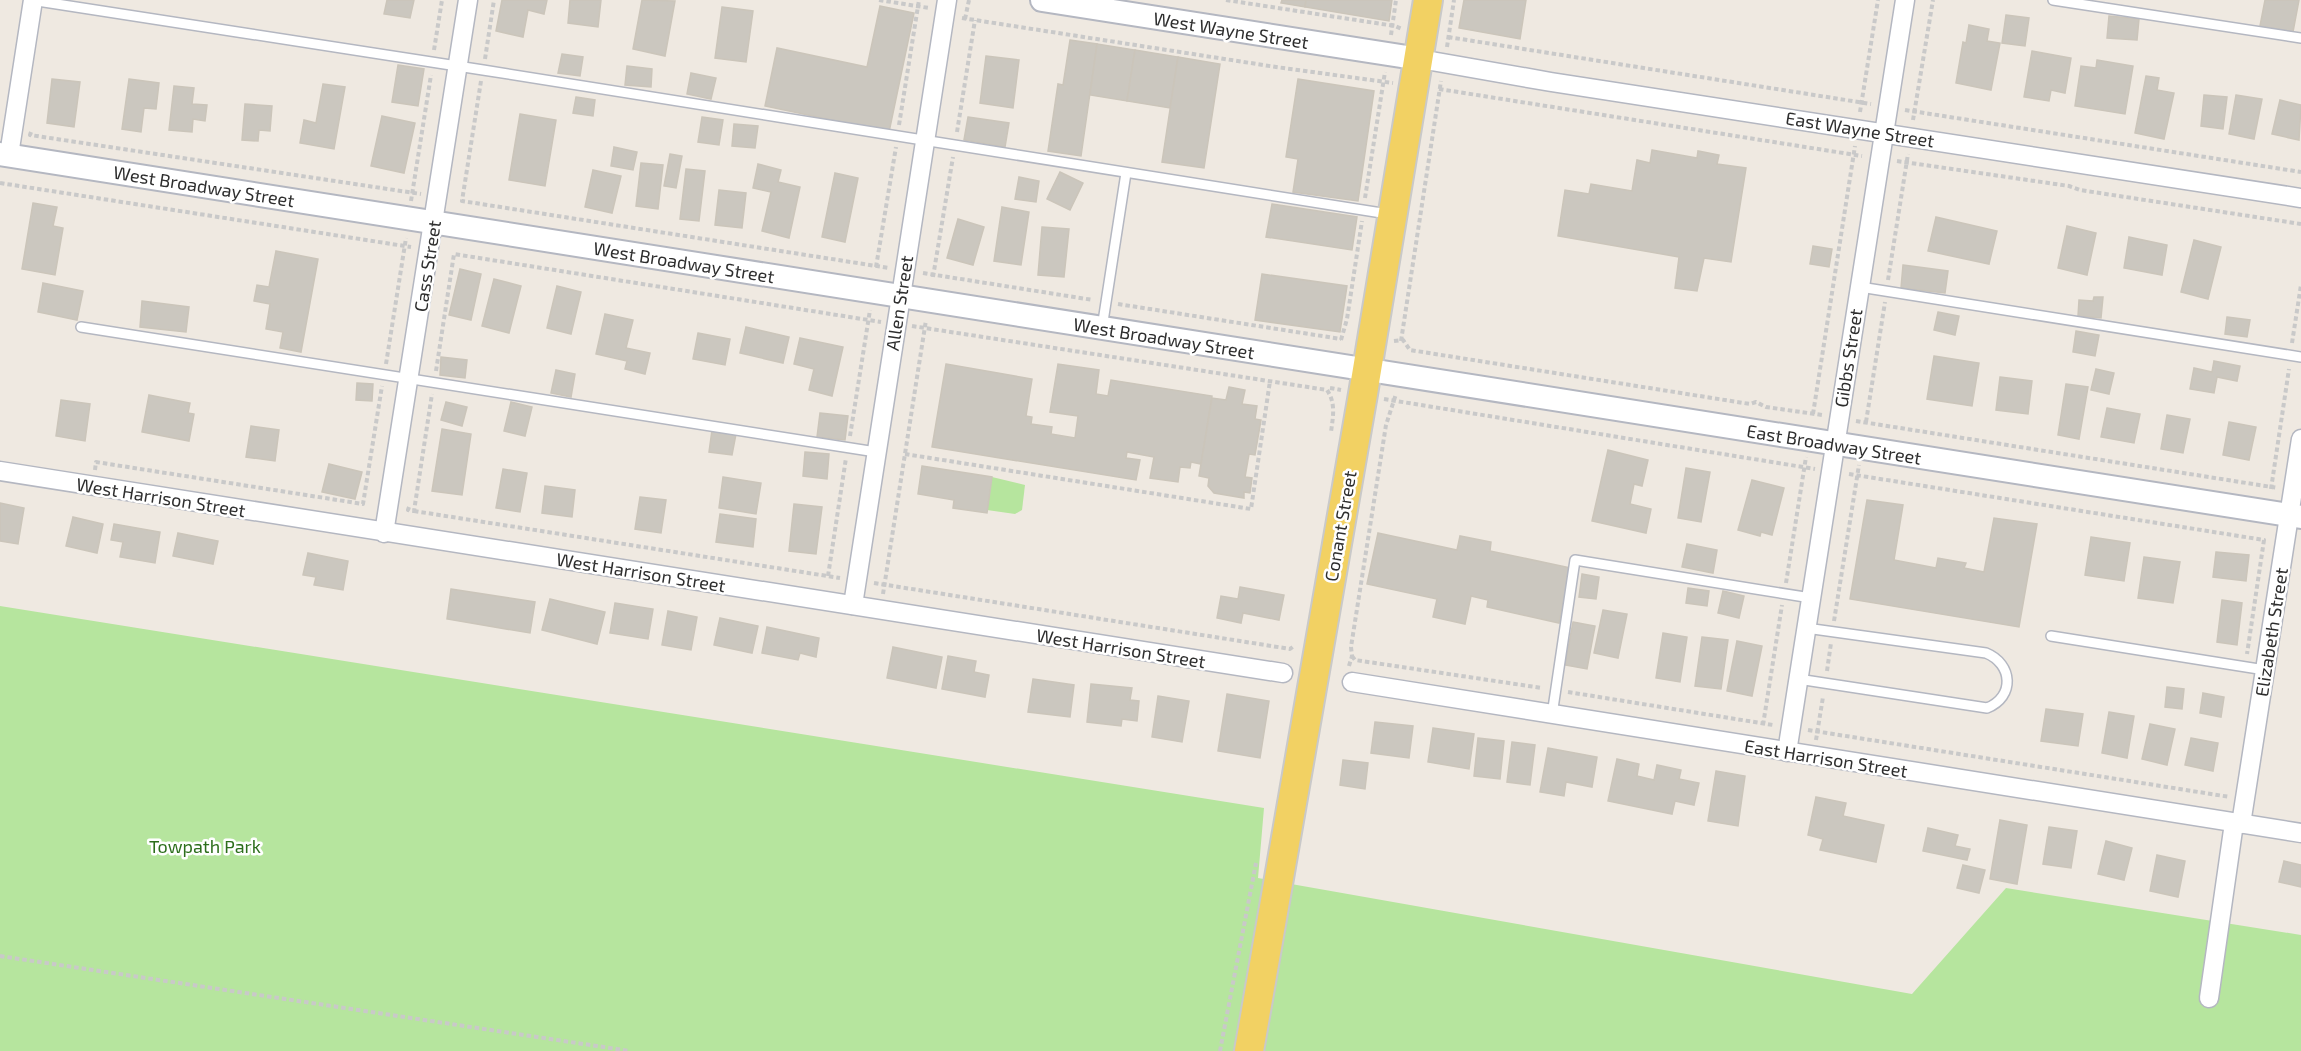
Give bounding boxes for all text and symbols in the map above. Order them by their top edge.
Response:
street label: West Wayne Street [1152,7,1310,53]
street label: East Wayne Street [1784,106,1936,152]
street label: West Broadway Street [112,161,296,211]
street label: Cass Street [409,218,445,313]
street label: West Broadway Street [592,237,776,287]
street label: Allen Street [881,254,917,352]
street label: Gibbs Street [1829,307,1867,409]
street label: West Broadway Street [1072,313,1256,363]
street label: East Broadway Street [1745,419,1923,469]
street label: Conant Street [1319,469,1361,583]
street label: West Harrison Street [75,473,247,521]
street label: West Harrison Street [555,548,727,596]
street label: Elizabeth Street [2250,566,2292,698]
street label: West Harrison Street [1035,624,1207,672]
street label: East Harrison Street [1743,734,1909,782]
park label: Towpath Park [149,835,261,857]

